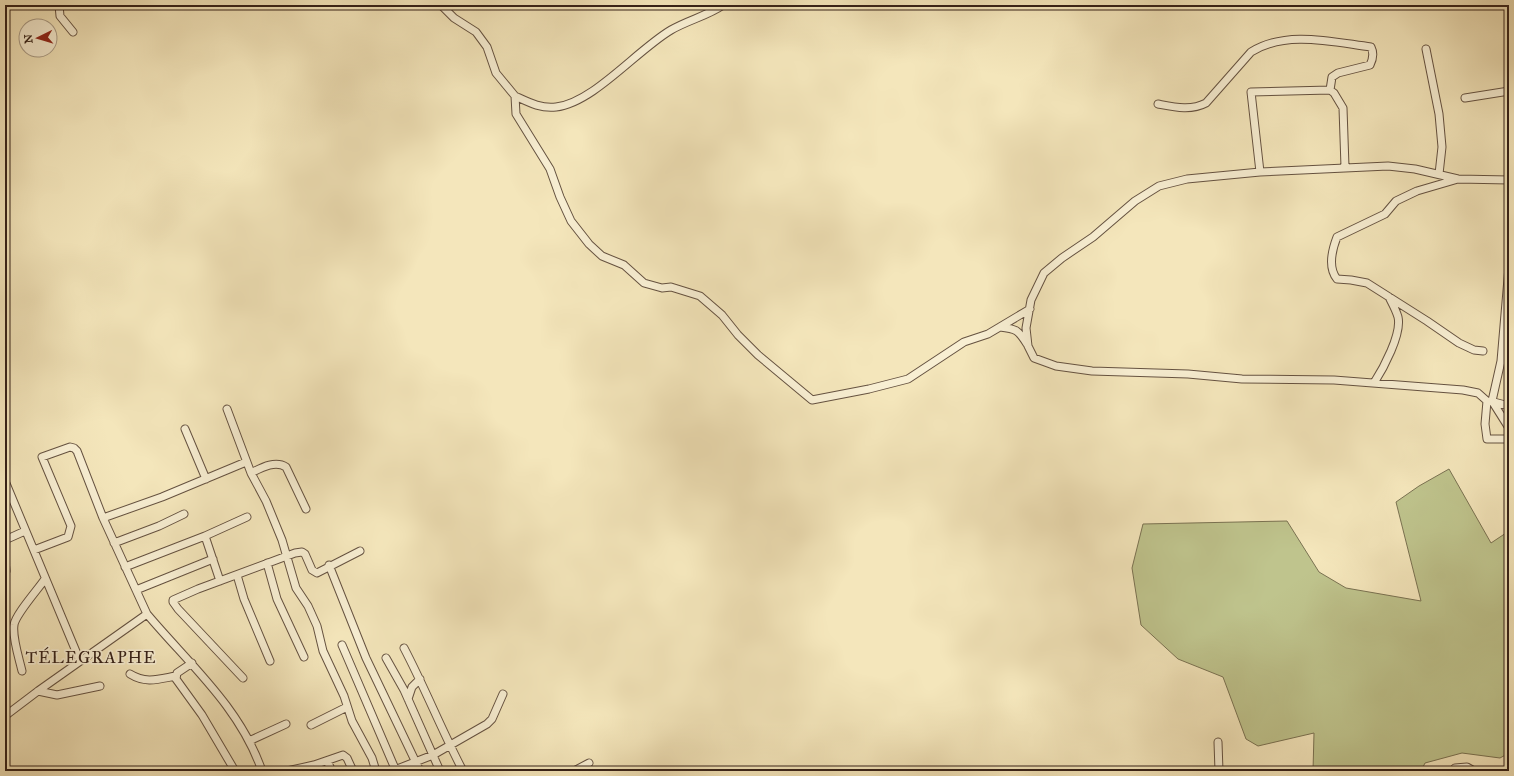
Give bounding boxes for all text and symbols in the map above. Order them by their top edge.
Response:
north arrow [18,18,58,58]
text: N [22,33,35,44]
district label: TÉLEGRAPHE [25,646,157,668]

